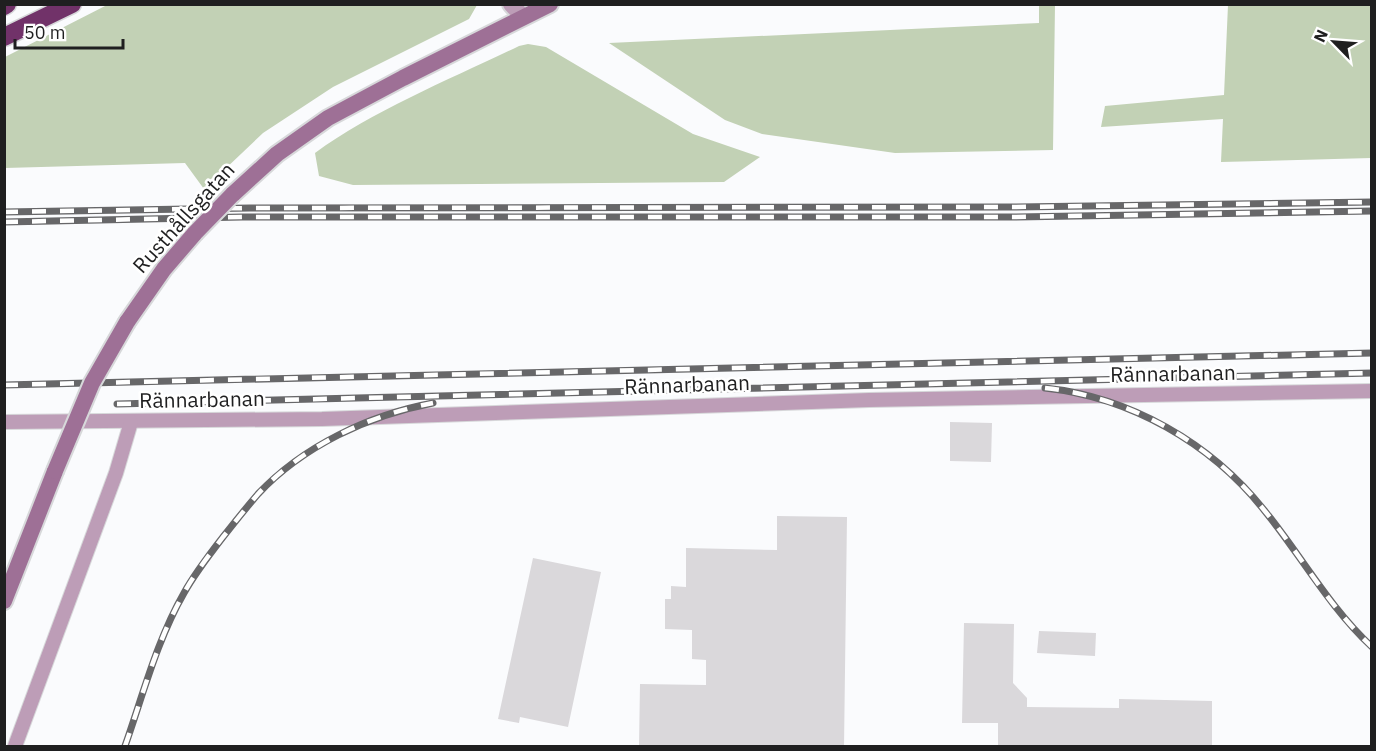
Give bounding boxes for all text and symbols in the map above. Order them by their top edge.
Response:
scale bar [15,12,123,50]
north arrow [1304,12,1364,72]
text: 50 m [24,21,66,44]
text: N [1309,26,1332,45]
street label: Rusthållsgatan [126,156,241,279]
street label: Rännarbanan [1110,358,1236,388]
street label: Rännarbanan [624,368,750,400]
street label: Rännarbanan [139,384,265,414]

